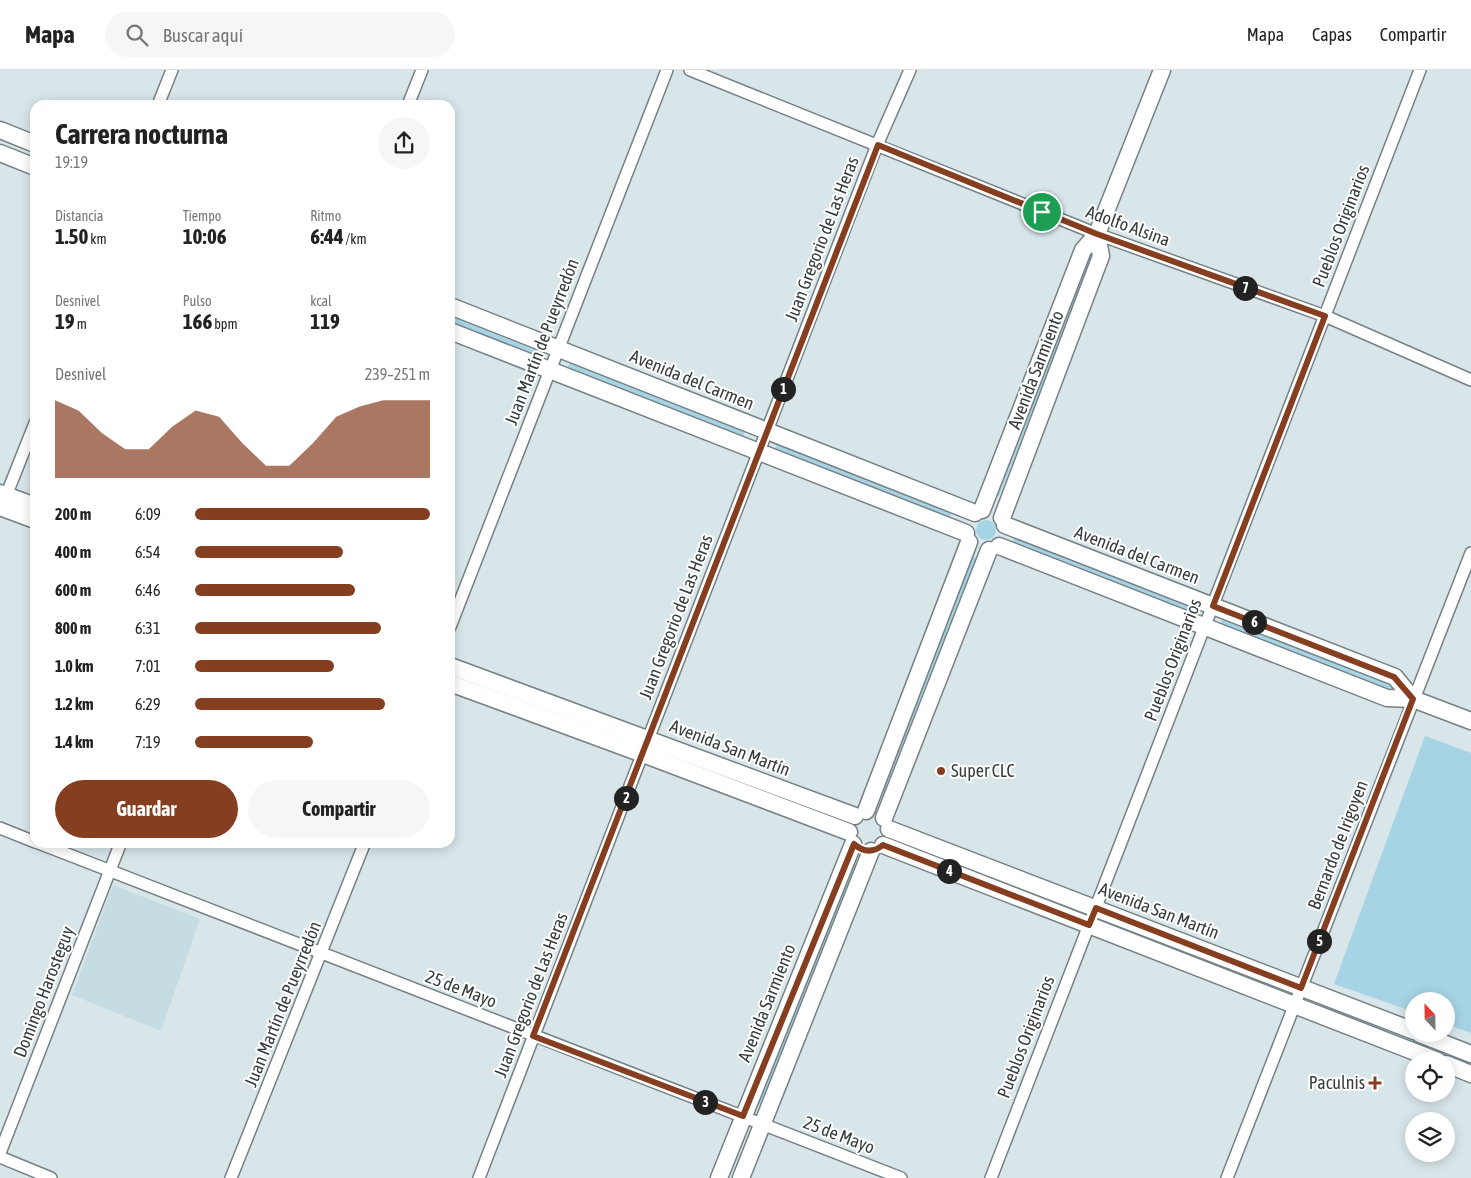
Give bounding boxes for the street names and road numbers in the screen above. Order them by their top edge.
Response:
street label: Juan Gregorio de Las Heras [780,153,863,324]
street label: Pueblos Originarios [1308,162,1374,290]
street label: Adolfo Alsina [1083,201,1173,250]
street label: Juan Martín de Pueyrredón [500,256,583,428]
street label: Avenida Sarmiento [1003,308,1068,432]
street label: Avenida del Carmen [627,345,757,414]
street label: Avenida del Carmen [1072,521,1203,588]
street label: Juan Gregorio de Las Heras [634,531,717,702]
street label: Pueblos Originarios [1140,596,1206,724]
street label: Avenida San Martín [667,715,793,780]
street label: Bernardo de Irigoyen [1303,777,1372,912]
street label: Avenida San Martín [1096,878,1222,943]
street label: Juan Gregorio de Las Heras [489,909,572,1080]
street label: Juan Martín de Pueyrredón [240,918,325,1090]
street label: Domingo Harosteguy [9,923,78,1060]
street label: Avenida Sarmiento [733,941,800,1065]
street label: 25 de Mayo [423,965,500,1012]
street label: Pueblos Originarios [993,973,1059,1101]
street label: 25 de Mayo [801,1111,878,1158]

